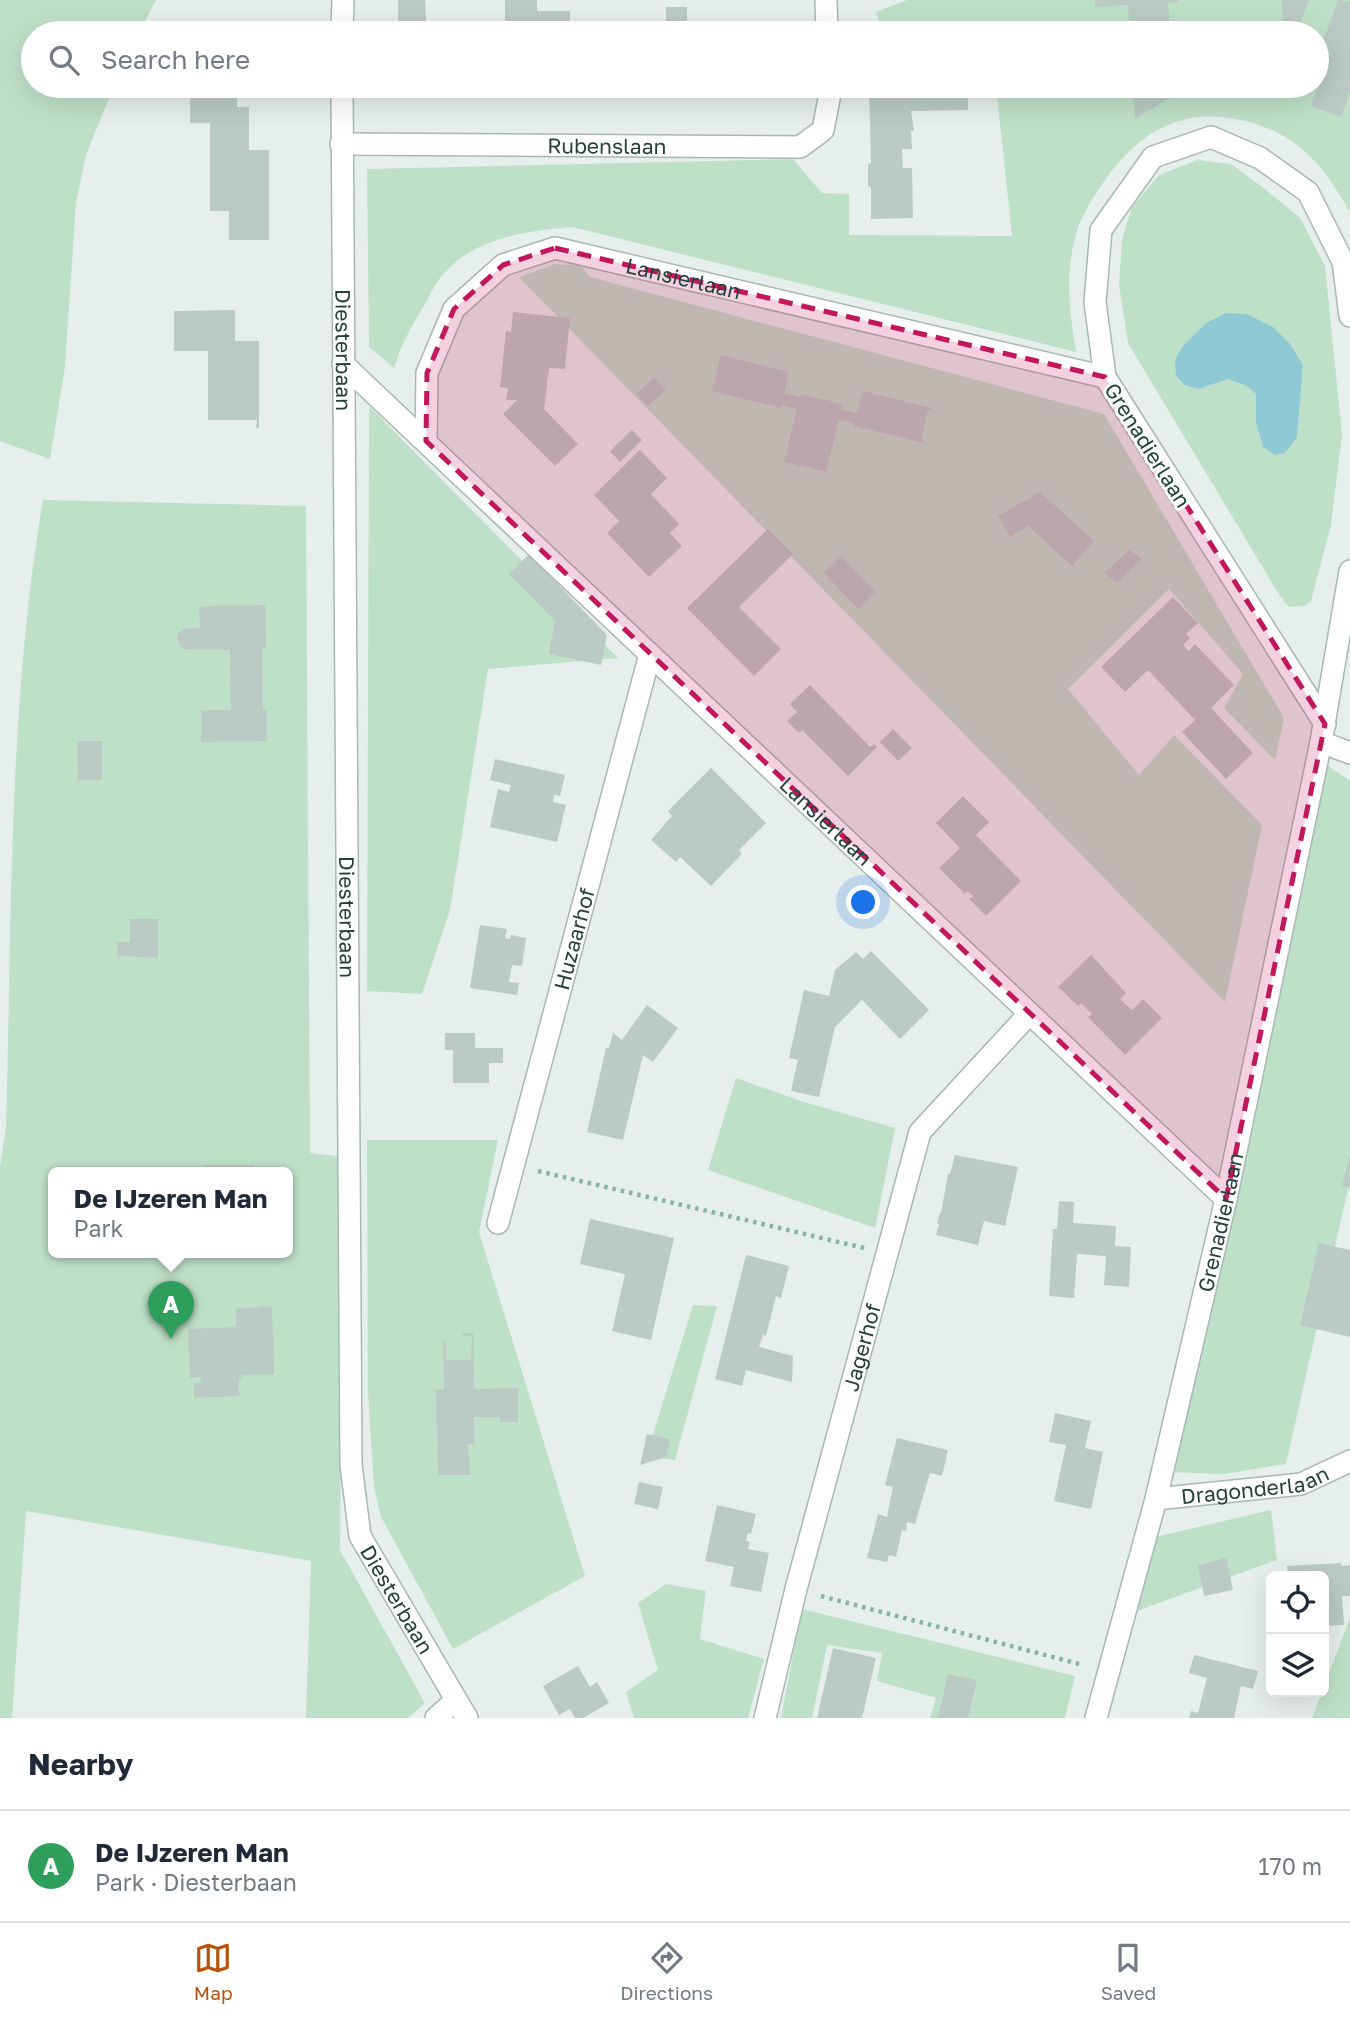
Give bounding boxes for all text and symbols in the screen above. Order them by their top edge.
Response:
search box [21,21,1329,98]
icon: search [45,41,83,79]
text: Search here [101,44,250,75]
street label: Rubenslaan [547,132,667,159]
street label: Lansierlaan [623,252,744,304]
street label: Diesterbaan [330,289,357,411]
street label: Grenadierlaan [1099,378,1197,512]
street label: Lansierlaan [775,771,878,871]
street label: Diesterbaan [334,856,361,978]
street label: Huzaarhof [548,885,600,993]
your location [846,885,880,919]
street label: Grenadierlaan [1192,1150,1248,1295]
popup [48,1167,293,1258]
text: De IJzeren Man [74,1183,267,1214]
text: Park [74,1214,123,1242]
pin: A [148,1281,194,1339]
street label: Jagerhof [837,1300,886,1394]
street label: Dragonderlaan [1180,1460,1333,1509]
street label: Diesterbaan [355,1540,439,1658]
map controls [1266,1571,1329,1697]
button: locate [1266,1571,1329,1634]
button: layers [1266,1634,1329,1697]
text: Nearby [28,1746,133,1782]
text: De IJzeren Man [95,1837,289,1868]
text: A [43,1852,59,1880]
text: 170 m [1258,1852,1322,1880]
text: Park · Diesterbaan [95,1868,297,1896]
tab: Map [194,1939,233,2004]
tab: Directions [620,1939,713,2004]
tab: Saved [1101,1939,1156,2004]

